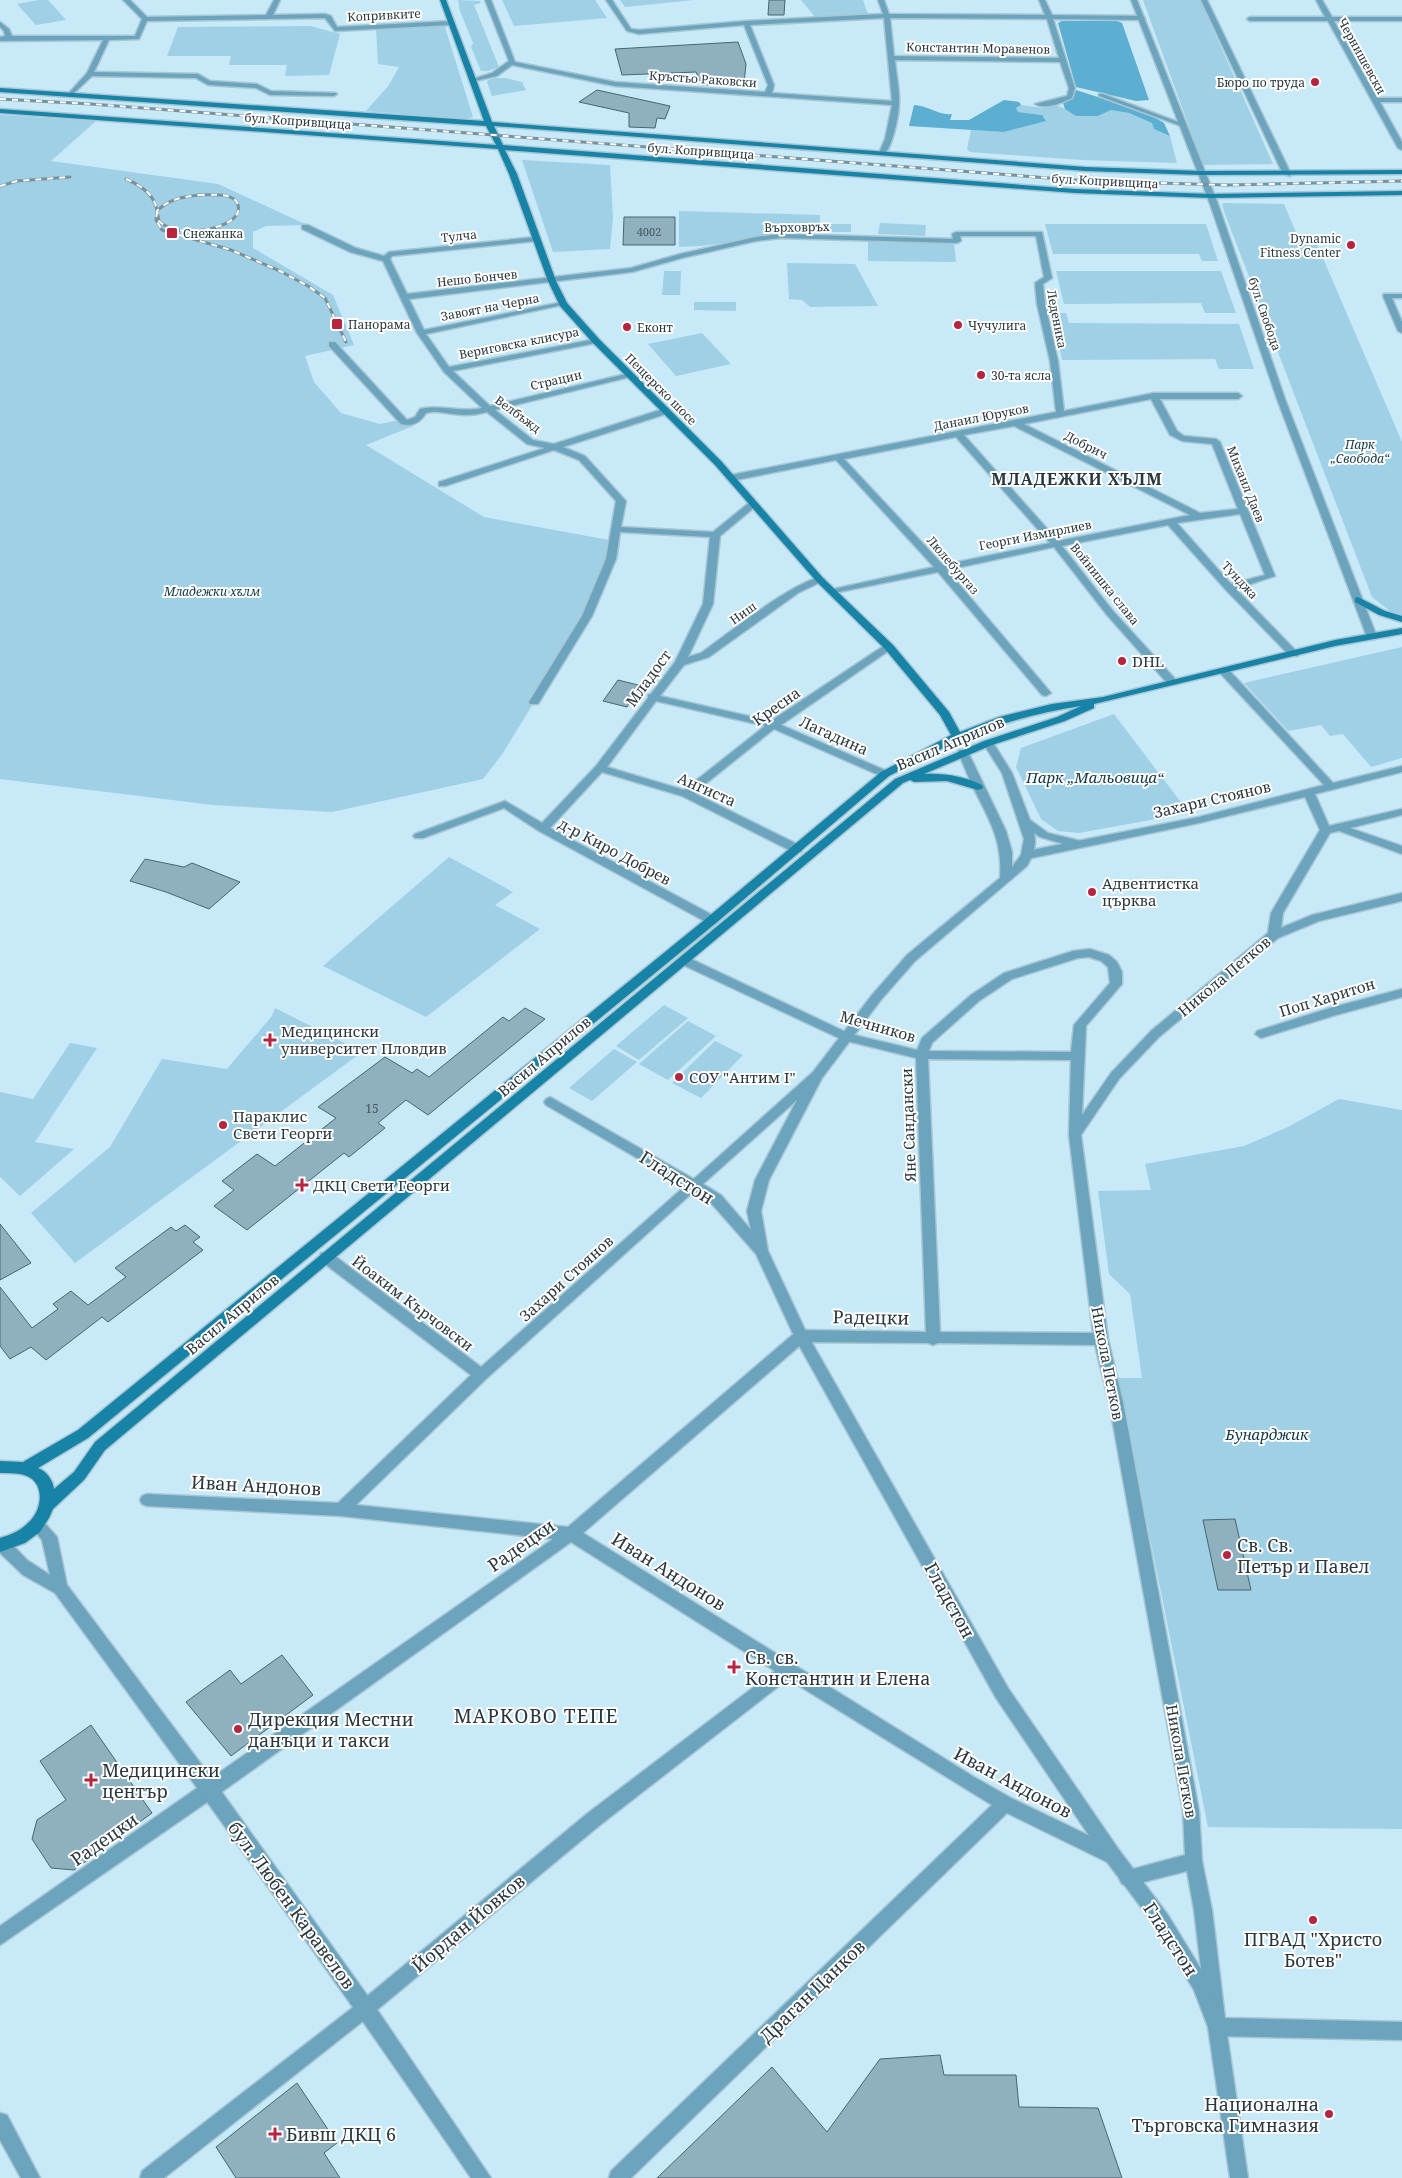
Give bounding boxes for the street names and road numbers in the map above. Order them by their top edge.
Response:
street label: Копривките [347,5,421,25]
street label: Чернишевски [1334,15,1390,97]
street label: Константин Моравенов [906,38,1050,58]
street label: Кръстьо Раковски [648,67,758,91]
street label: бул. Копривщица [244,109,352,133]
street label: бул. Копривщица [647,139,755,163]
street label: бул. Копривщица [1051,170,1159,192]
street label: Върховръх [764,218,830,236]
street label: Тулча [440,226,478,246]
street label: Нешо Бончев [436,265,518,291]
street label: бул. Свобода [1245,275,1286,353]
street label: Леденика [1043,288,1071,350]
street label: Завоят на Черна [439,289,541,325]
street label: Вериговска клисура [457,323,581,363]
street label: Пещерско шосе [621,349,701,429]
street label: Страцин [529,366,583,394]
street label: Велбъжд [492,392,544,436]
street label: Данаил Юруков [932,399,1030,435]
street label: Добрич [1062,427,1111,463]
street label: Михаил Даев [1223,443,1269,525]
street label: Георги Измирлиев [977,516,1093,554]
street label: Люлебургаз [923,532,983,598]
street label: Войнишка слава [1067,539,1143,629]
street label: Тунджа [1218,557,1262,603]
street label: Ниш [726,598,760,628]
street label: Младост [621,646,675,710]
street label: Кресна [748,682,804,730]
street label: Лагадина [797,711,871,759]
street label: Васил Априлов [893,711,1007,775]
street label: Ангиста [675,767,739,811]
street label: Захари Стоянов [1151,776,1273,822]
street label: д-р Киро Добрев [555,813,675,889]
street label: Никола Петков [1174,931,1274,1021]
street label: Поп Харитон [1277,973,1377,1021]
street label: Мечников [838,1006,918,1046]
street label: Васил Априлов [493,1011,595,1101]
street label: Яне Сандански [896,1068,920,1183]
street label: Гладстон [635,1145,719,1209]
street label: Захари Стоянов [515,1231,617,1325]
street label: Йоаким Кърчовски [348,1251,478,1355]
street label: Васил Априлов [181,1269,283,1359]
street label: Радецки [832,1304,910,1330]
street label: Никола Петков [1087,1305,1129,1421]
street label: Иван Андонов [190,1470,322,1500]
street label: Радецки [483,1513,559,1577]
street label: Иван Андонов [607,1526,731,1616]
street label: Гладстон [919,1558,981,1642]
street label: Никола Петков [1162,1703,1202,1819]
street label: Иван Андонов [950,1741,1076,1823]
street label: Радецки [66,1807,142,1871]
street label: бул. Любен Каравелов [223,1816,361,1994]
street label: Йордан Йовков [407,1869,530,1977]
street label: Гладстон [1138,1897,1204,1981]
street label: Драган Цанков [754,1934,870,2048]

